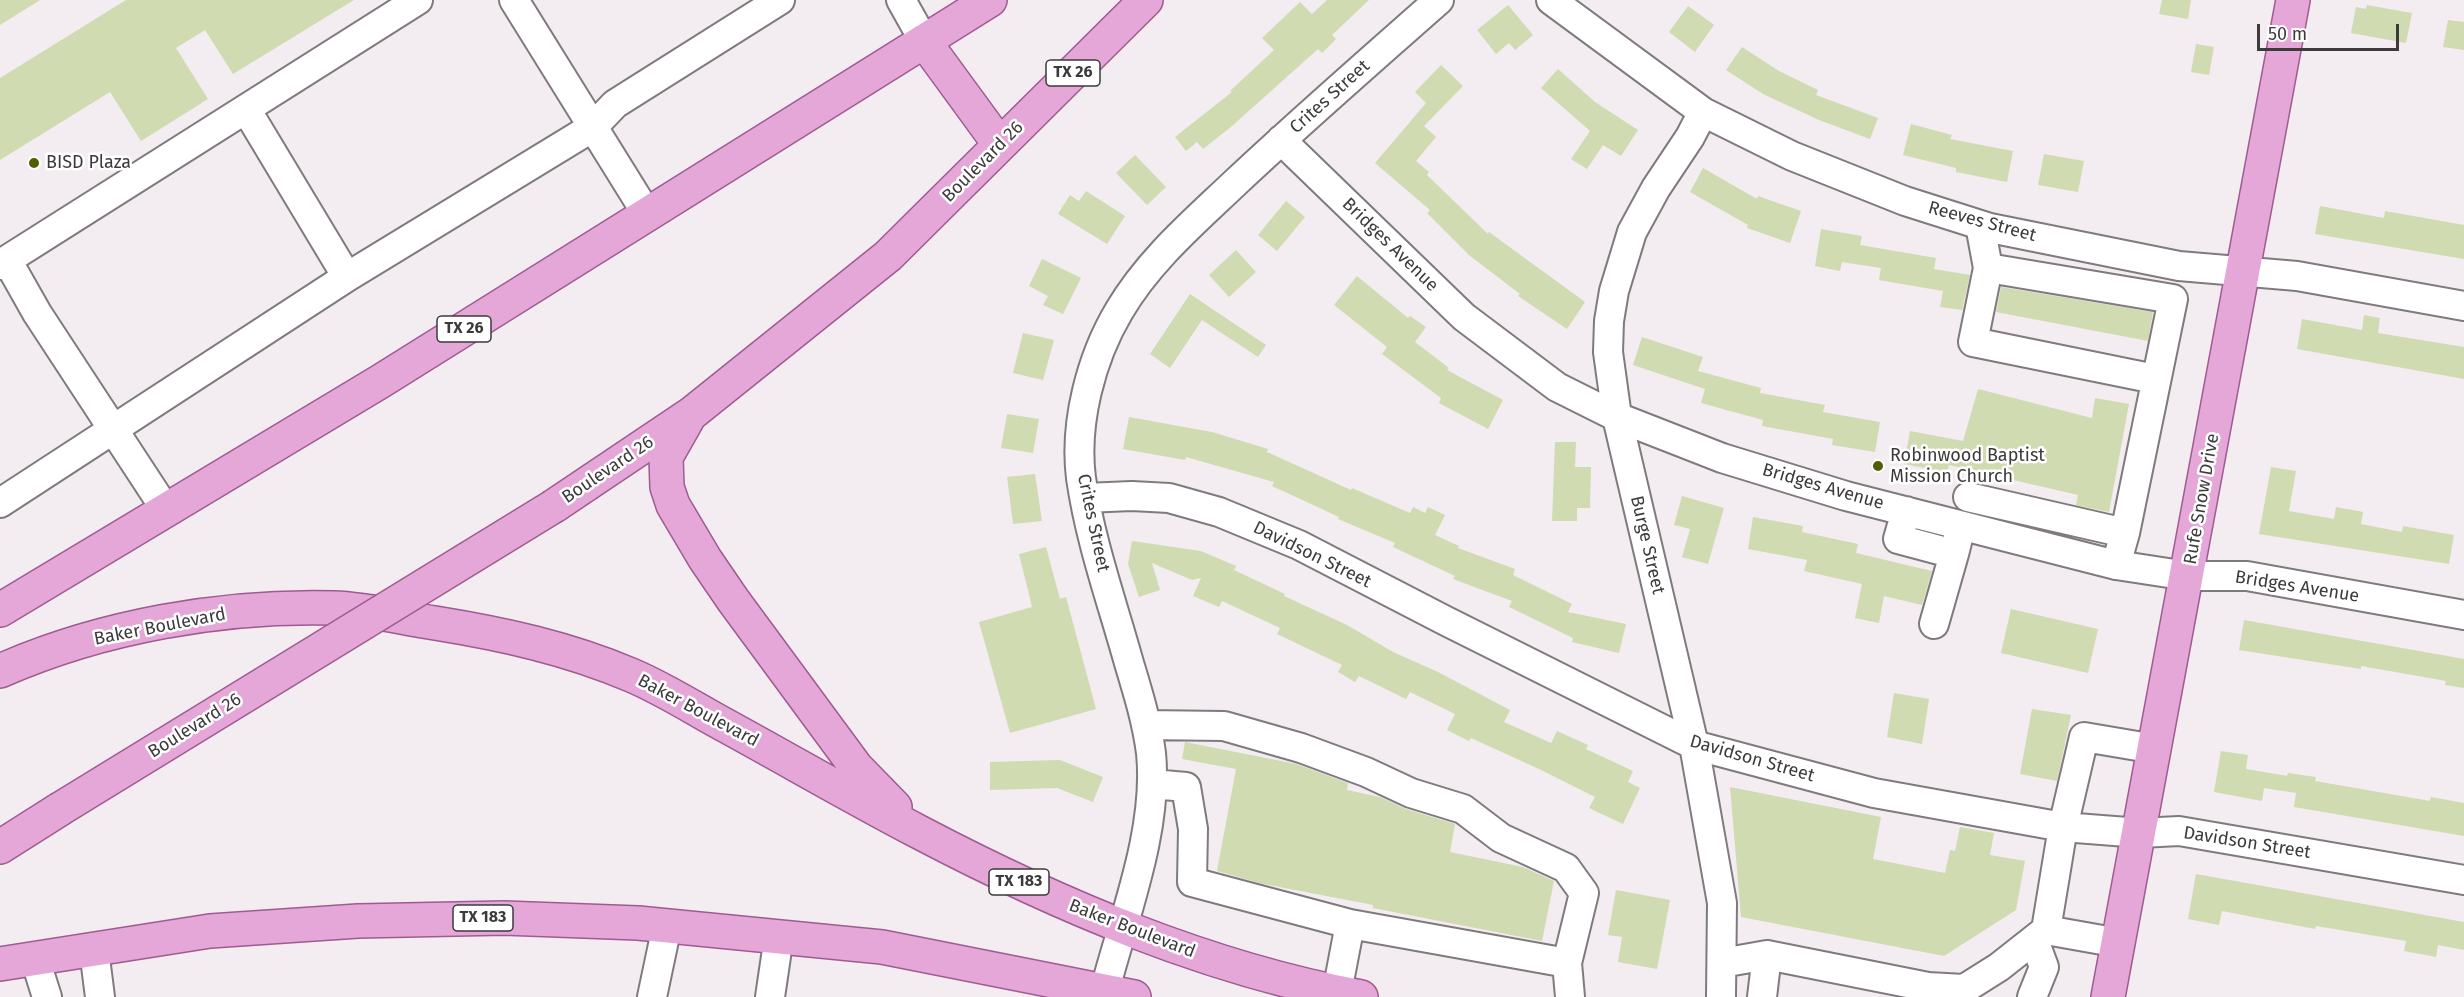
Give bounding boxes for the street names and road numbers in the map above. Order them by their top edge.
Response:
street label: Crites Street [1286,56,1374,138]
road number: TX 26 [1046,60,1100,86]
street label: Boulevard 26 [938,117,1028,207]
street label: Bridges Avenue [1337,194,1443,296]
street label: Reeves Street [1926,197,2038,247]
road number: TX 26 [437,316,491,342]
street label: Boulevard 26 [558,432,658,508]
street label: Rufe Snow Drive [2180,432,2224,566]
street label: Bridges Avenue [1760,459,1886,515]
street label: Crites Street [1072,472,1114,574]
street label: Burge Street [1625,494,1669,596]
street label: Davidson Street [1249,517,1375,593]
street label: Bridges Avenue [2233,567,2361,607]
street label: Baker Boulevard [92,604,228,650]
street label: Baker Boulevard [634,670,762,752]
street label: Boulevard 26 [144,689,246,763]
street label: Davidson Street [1687,731,1817,787]
street label: Davidson Street [2182,822,2312,864]
road number: TX 183 [989,869,1049,895]
street label: Baker Boulevard [1066,895,1198,963]
road number: TX 183 [453,905,513,931]

